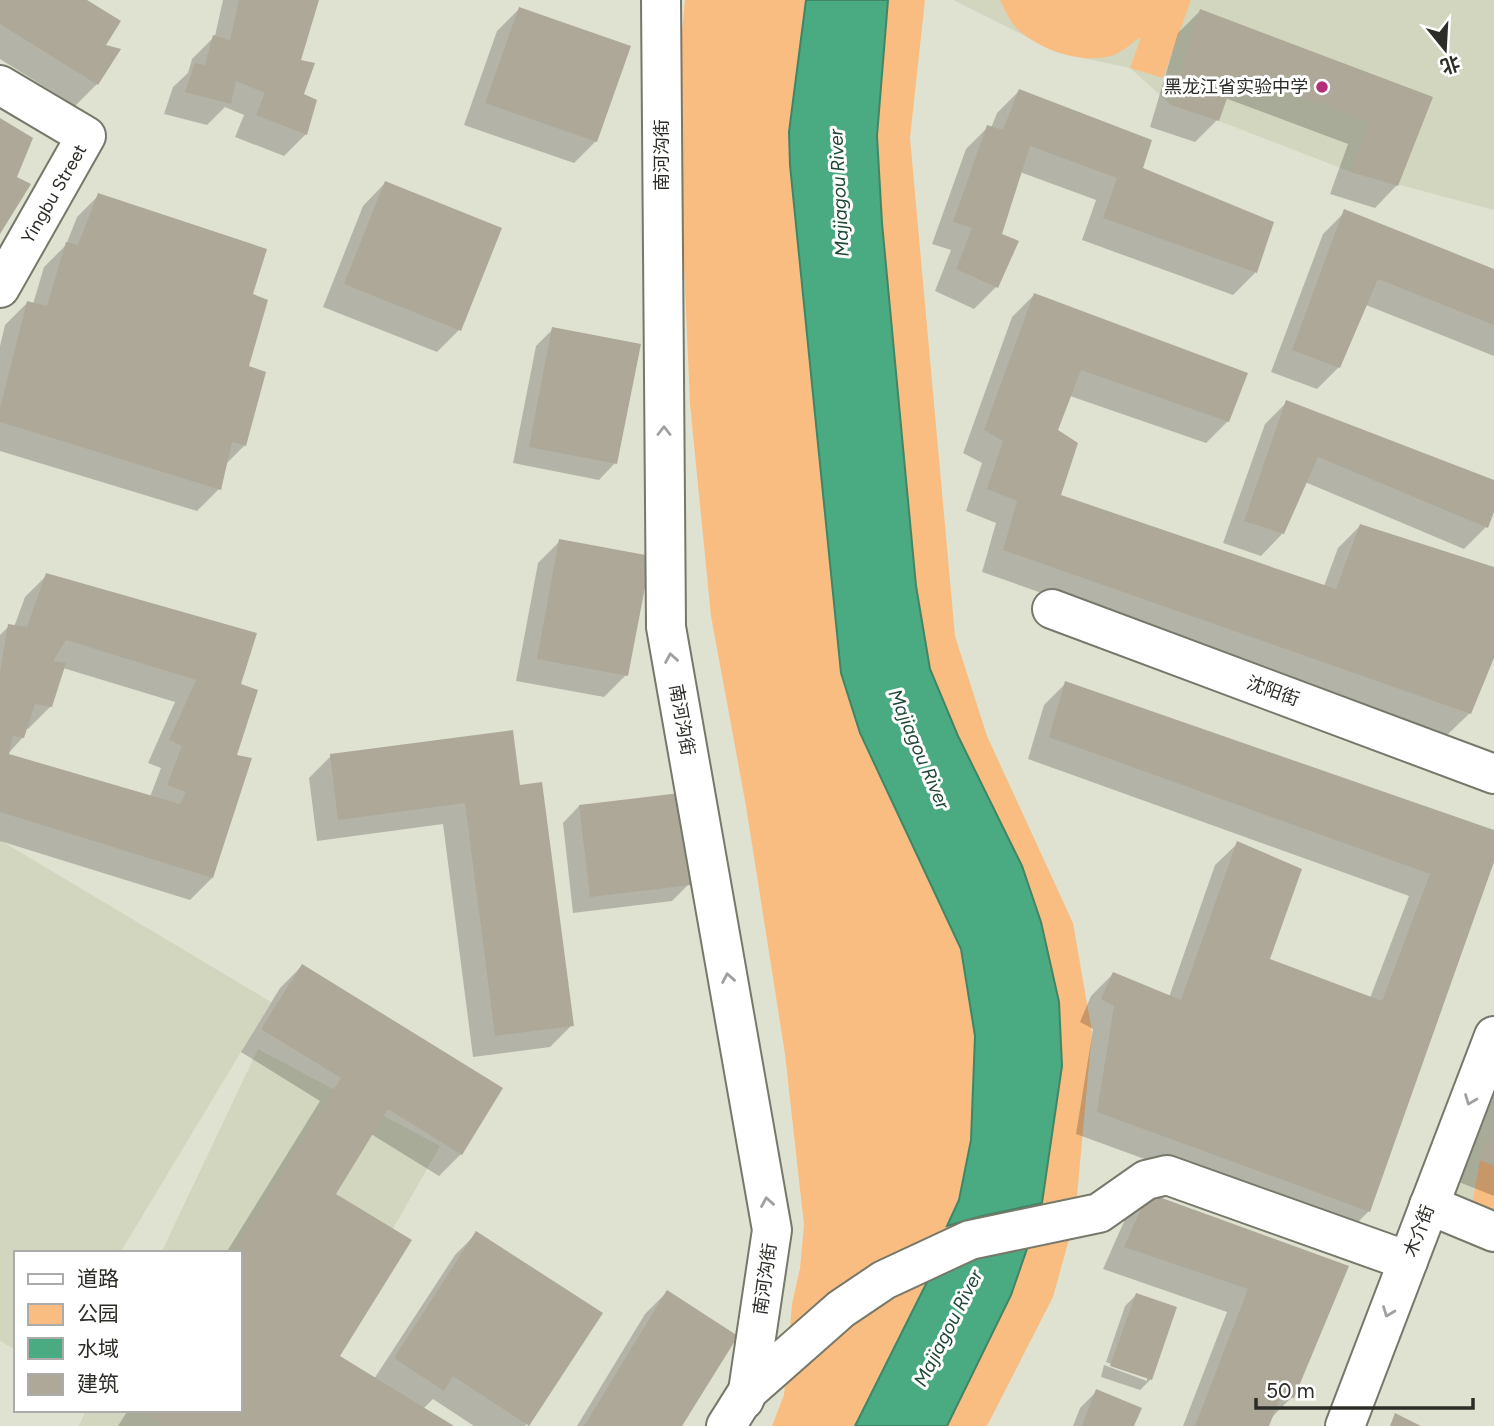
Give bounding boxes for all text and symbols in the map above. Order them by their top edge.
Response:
north arrow [1410,14,1480,84]
text: 北 [1438,51,1463,79]
place label: 黑龙江省实验中学 [1164,76,1308,98]
marker: 黑龙江省实验中学 [1314,79,1330,95]
street label: 南河沟街 [651,119,673,191]
water label: Majiagou River [824,128,854,258]
street label: Yingbu Street [17,140,91,248]
one-way arrow [656,425,672,435]
one-way arrow [664,652,679,664]
street label: 沈阳街 [1244,671,1302,711]
street label: 南河沟街 [665,683,699,757]
water label: Majiagou River [883,686,955,813]
one-way arrow [721,972,736,984]
one-way arrow [1464,1093,1478,1105]
one-way arrow [760,1196,775,1208]
street label: 木介街 [1399,1202,1439,1260]
street label: 南河沟街 [749,1242,781,1316]
legend [14,1251,242,1412]
water label: Majiagou River [909,1265,988,1390]
text: 道路 [77,1266,119,1291]
text: 公园 [77,1301,119,1326]
one-way arrow [1383,1306,1397,1318]
text: 水域 [77,1336,119,1361]
scale bar [1256,1366,1473,1410]
text: 建筑 [77,1371,119,1396]
text: 50 m [1266,1378,1315,1403]

